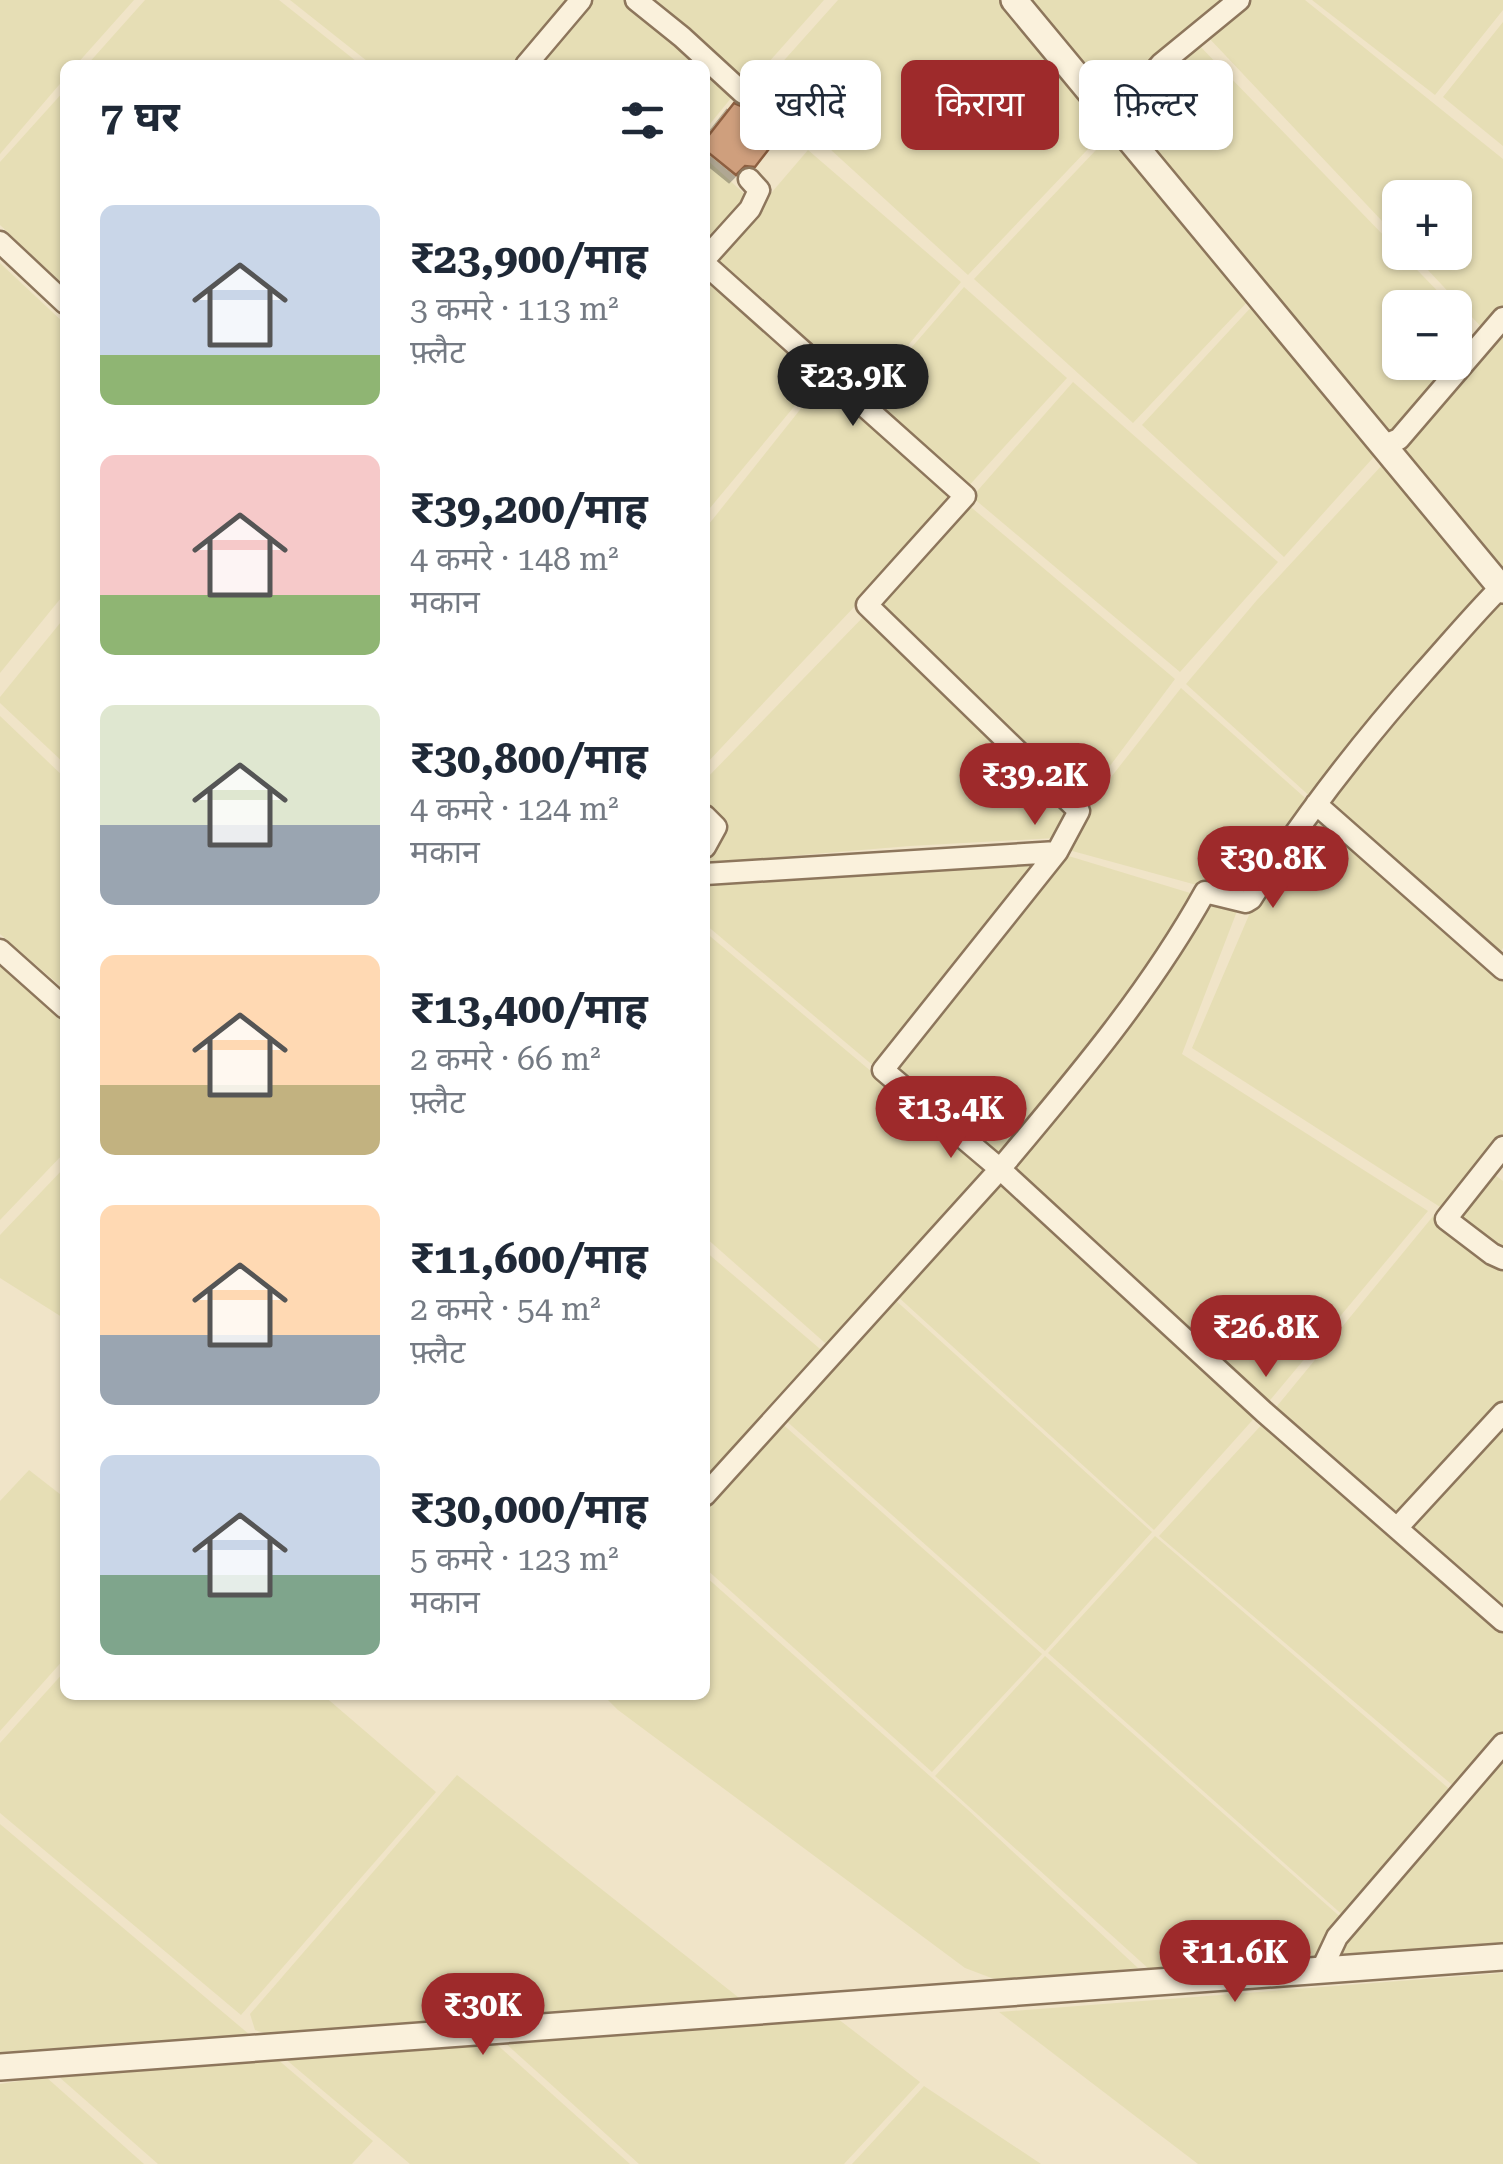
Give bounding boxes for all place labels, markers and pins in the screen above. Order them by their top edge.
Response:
pin: ₹23.9K [772,344,934,429]
pin: ₹39.2K [954,743,1116,828]
pin: ₹30.8K [1192,826,1354,911]
pin: ₹13.4K [870,1076,1032,1161]
pin: ₹26.8K [1185,1295,1347,1380]
pin: ₹11.6K [1154,1920,1316,2005]
pin: ₹30K [424,1973,542,2058]

